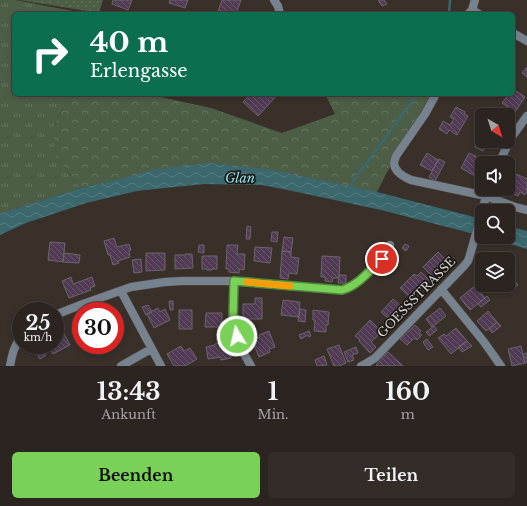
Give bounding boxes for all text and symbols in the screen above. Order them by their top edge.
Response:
text: 40 m [90,25,168,60]
icon: right [24,28,76,80]
text: Erlengasse [90,60,188,82]
north arrow [475,108,515,148]
map controls [475,108,515,292]
button: sound [475,156,515,196]
water label: Glan [225,169,255,187]
button: search [475,204,515,244]
pin [365,242,399,276]
icon: arrive [371,248,393,270]
button: layers [475,252,515,292]
street label: GOESSSTRASSE [374,253,458,340]
speed limit sign: 30 [72,302,124,354]
text: 25 [26,311,50,335]
position arrow [216,315,258,357]
text: km/h [24,331,52,344]
text: 13:43 [97,377,161,406]
text: 1 [268,377,278,406]
text: 160 [385,377,430,406]
text: Ankunft [101,406,156,423]
text: Min. [257,406,289,423]
text: m [401,406,415,423]
button: Beenden [12,452,260,498]
button: Teilen [268,452,515,498]

